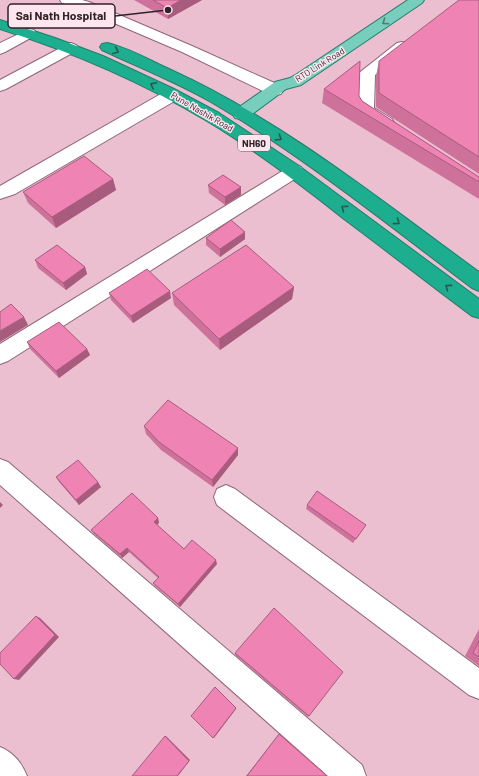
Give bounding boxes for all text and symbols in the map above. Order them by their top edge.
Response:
callout: Sai Nath Hospital [8,4,115,28]
text: Sai Nath Hospital [16,8,106,22]
one-way arrow [382,17,389,25]
street label: RTO Link Road [293,45,346,84]
one-way arrow [112,46,119,54]
one-way arrow [150,82,157,90]
street label: Pune Nashik Road [169,89,235,134]
one-way arrow [275,134,282,141]
road number: NH60 [238,135,270,151]
one-way arrow [342,206,349,213]
one-way arrow [392,217,399,224]
one-way arrow [445,285,452,292]

